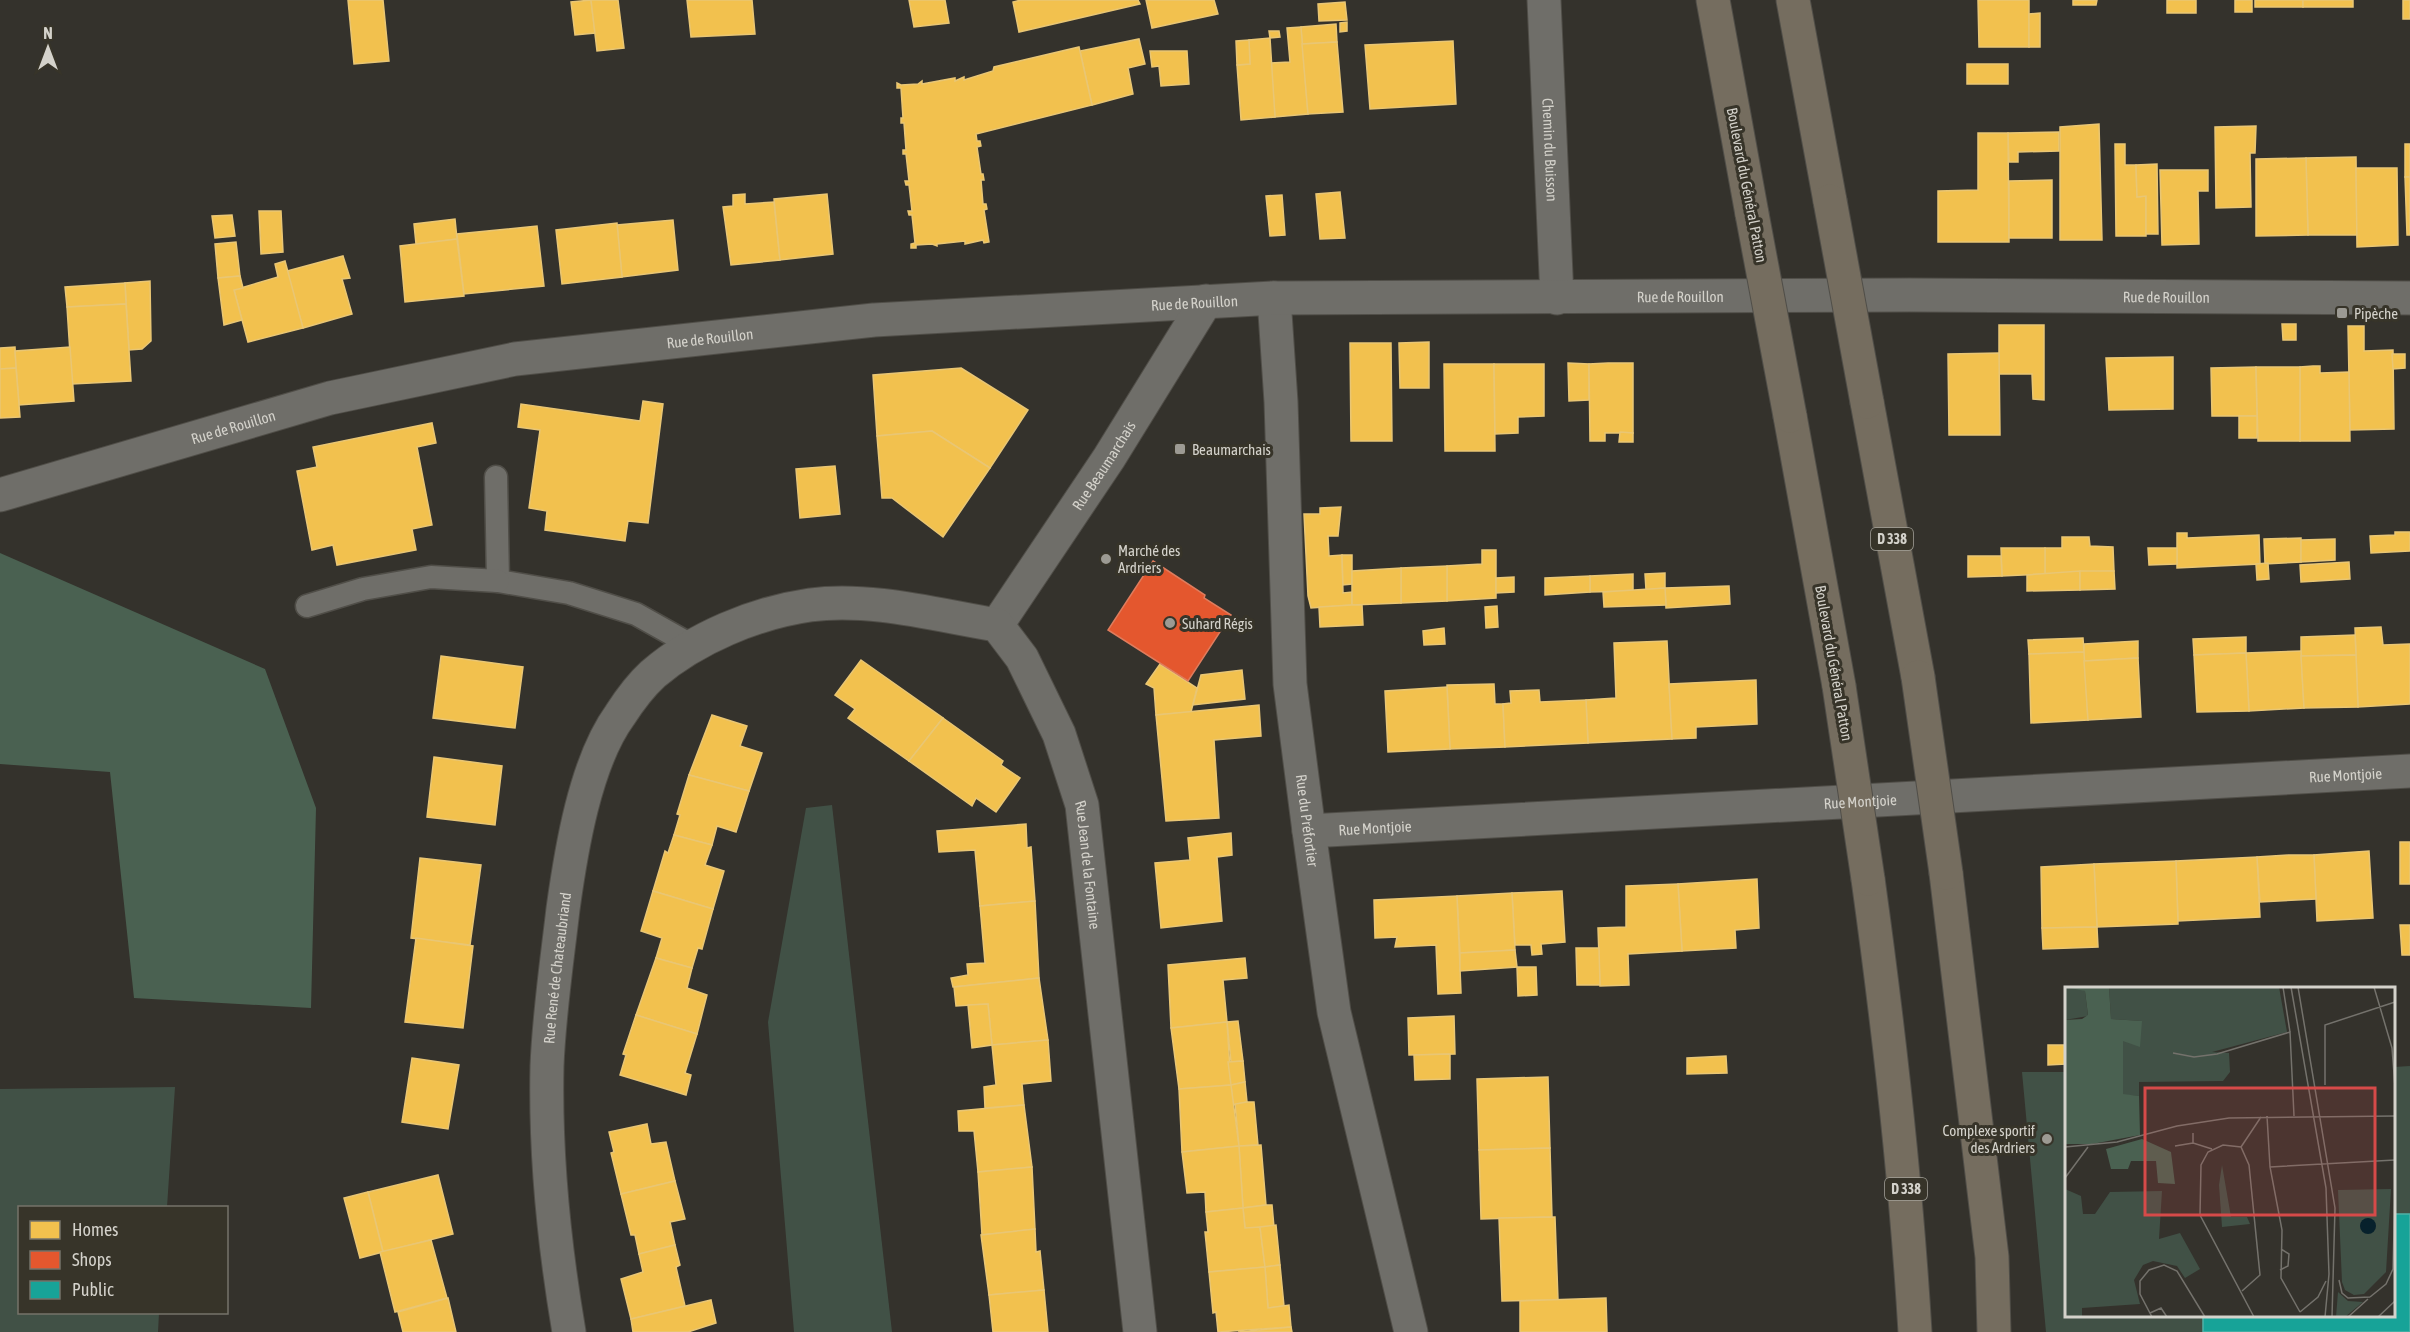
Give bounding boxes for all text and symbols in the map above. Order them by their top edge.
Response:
north arrow [18,18,78,78]
text: N [43,24,53,42]
street label: Chemin du Buisson [1540,98,1561,202]
street label: Boulevard du Général Patton [1724,106,1770,264]
street label: Rue de Rouillon [1637,287,1724,305]
street label: Rue de Rouillon [2123,288,2210,305]
street label: Rue de Rouillon [1150,292,1238,313]
place label: Pipèche [2354,305,2398,322]
marker: Pipèche [2335,306,2349,320]
street label: Rue de Rouillon [666,325,754,351]
street label: Rue de Rouillon [189,406,277,447]
street label: Rue Beaumarchais [1068,418,1138,513]
place label: Beaumarchais [1192,441,1271,458]
marker: Beaumarchais [1173,442,1187,456]
road number: D 338 [1871,528,1913,550]
place label: Marché des Ardriers [1118,542,1180,576]
marker: Marché des Ardriers [1099,552,1113,566]
street label: Boulevard du Général Patton [1812,584,1856,742]
place label: Suhard Régis [1182,615,1253,632]
marker: Suhard Régis [1163,616,1177,630]
street label: Rue Montjoie [2308,764,2383,785]
street label: Rue du Préfortier [1293,773,1322,868]
street label: Rue Montjoie [1823,790,1897,811]
street label: Rue Jean de la Fontaine [1072,798,1104,930]
street label: Rue Montjoie [1338,817,1412,838]
street label: Rue René de Chateaubriand [540,891,574,1044]
inset map [2065,987,2395,1317]
place label: Complexe sportif des Ardriers [1942,1122,2035,1156]
marker: Complexe sportif des Ardriers [2040,1132,2054,1146]
road number: D 338 [1885,1178,1927,1200]
legend [18,1206,228,1314]
text: Homes [72,1219,118,1240]
text: Shops [72,1249,112,1270]
text: Public [72,1279,114,1300]

